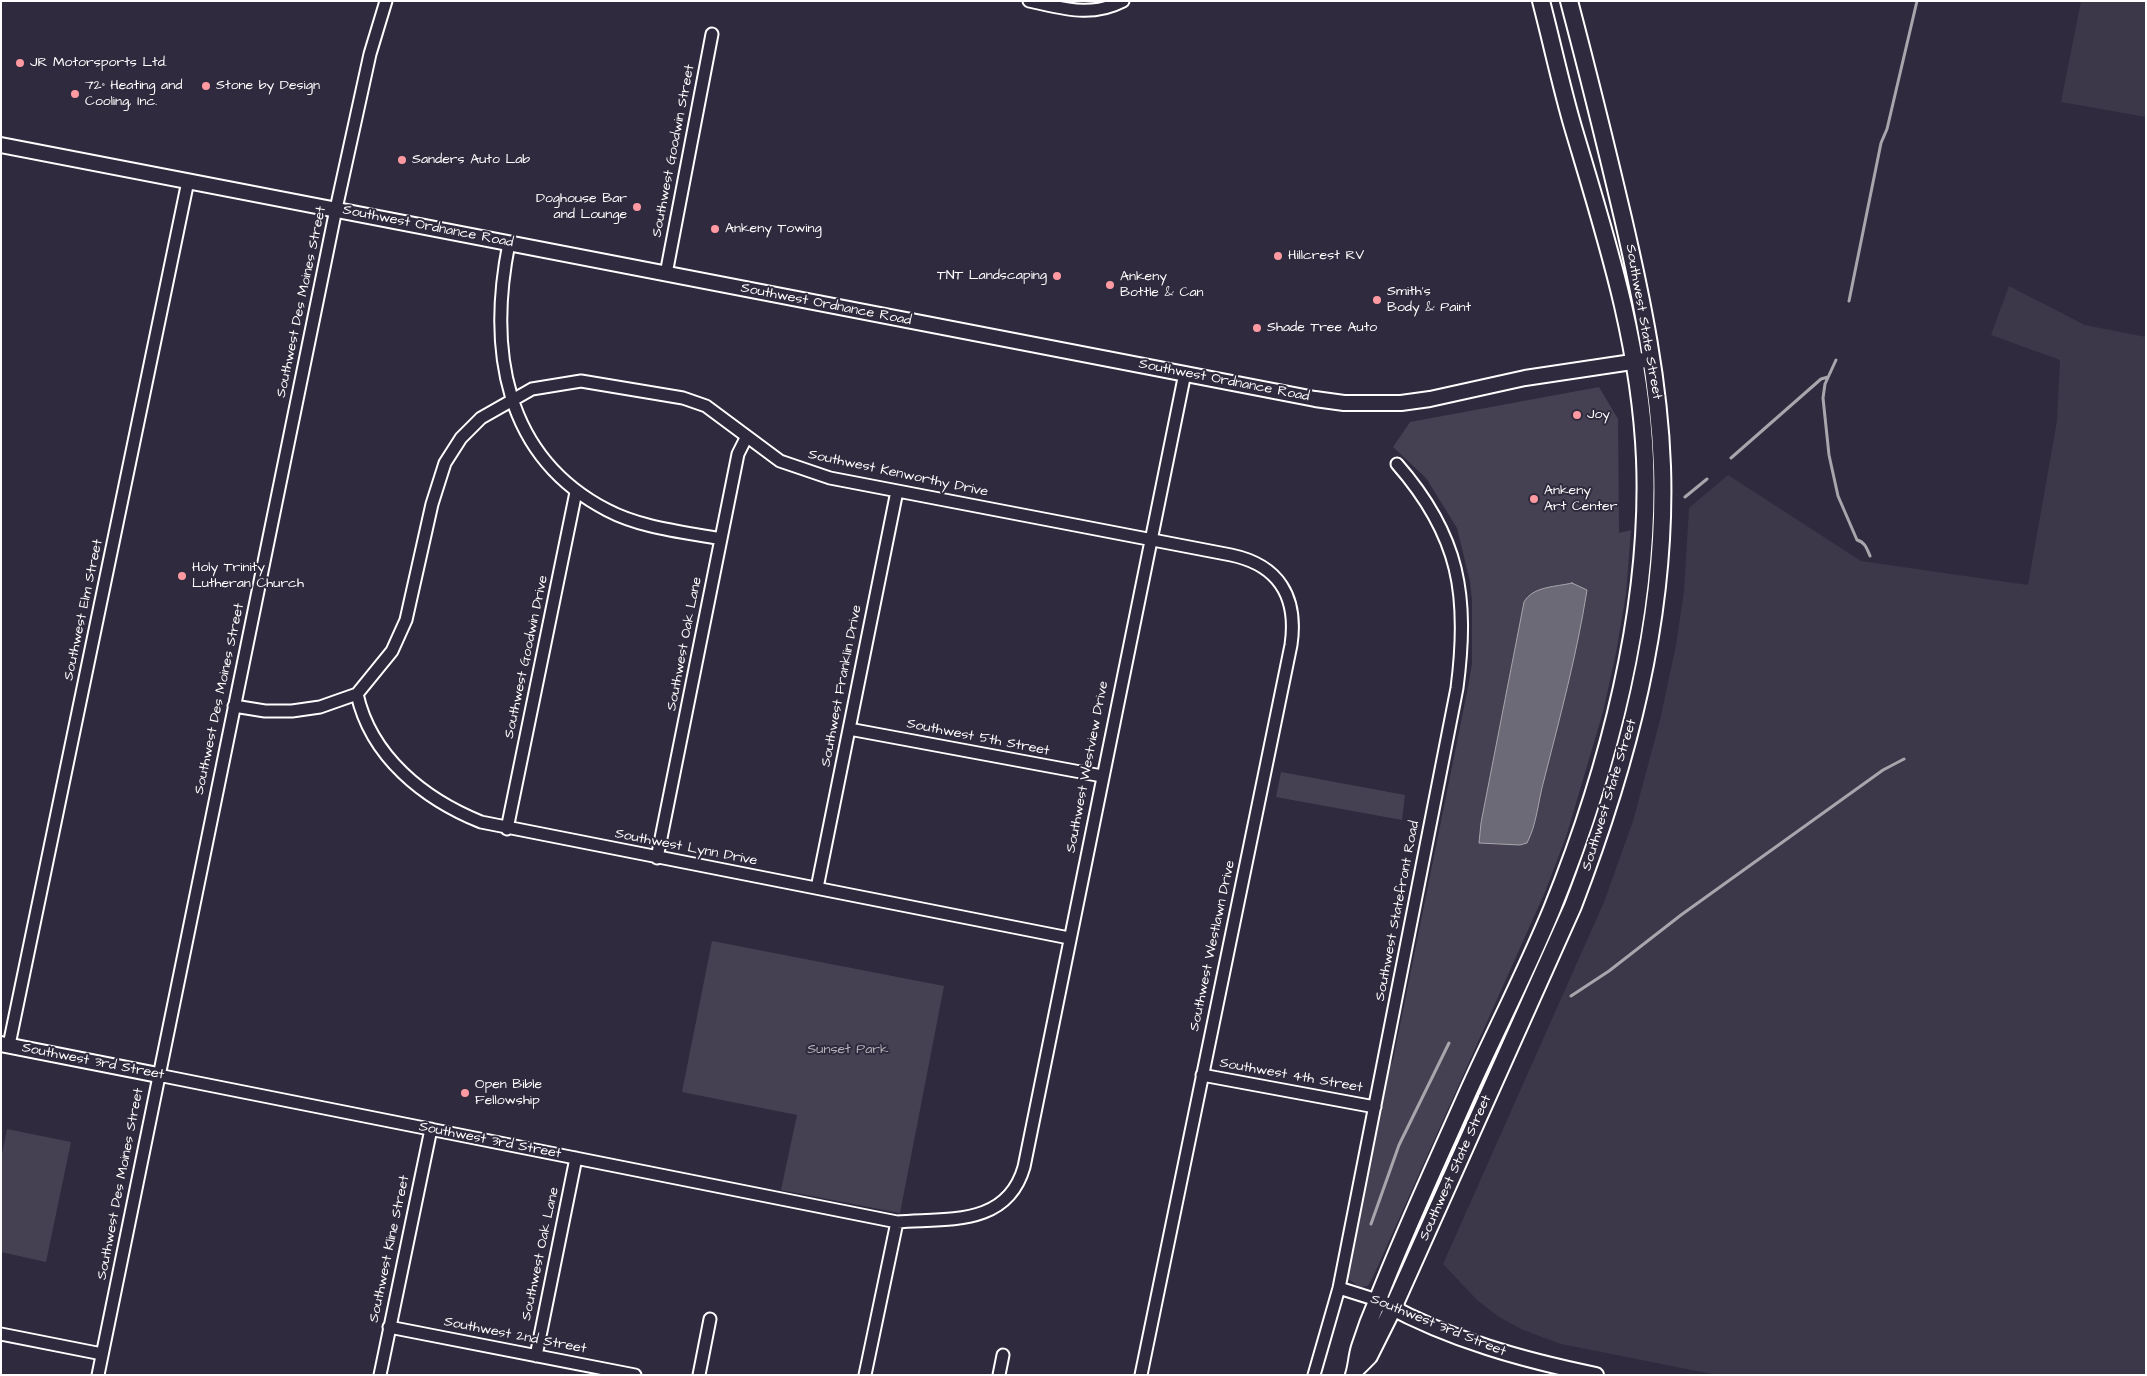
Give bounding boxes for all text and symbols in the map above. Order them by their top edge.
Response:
place label: JR Motorsports Ltd. [30,55,167,71]
marker: JR Motorsports Ltd. [14,57,26,69]
street label: Southwest Goodwin Street [649,63,699,239]
place label: 72° Heating and Cooling, Inc. [85,78,182,110]
place label: Stone by Design [216,78,320,94]
marker: Stone by Design [200,80,212,92]
marker: 72° Heating and Cooling, Inc. [69,88,81,100]
place label: Sanders Auto Lab [412,152,530,168]
marker: Sanders Auto Lab [396,154,408,166]
place label: Doghouse Bar and Lounge [536,191,627,223]
marker: Doghouse Bar and Lounge [631,201,643,213]
street label: Southwest Ordnance Road [341,202,515,252]
street label: Southwest Des Moines Street [274,205,330,399]
place label: Ankeny Towing [725,221,822,237]
marker: Ankeny Towing [709,223,721,235]
street label: Southwest State Street [1621,243,1665,401]
place label: Hillcrest RV [1288,248,1364,264]
marker: Hillcrest RV [1272,250,1284,262]
place label: TNT Landscaping [937,268,1047,284]
place label: Ankeny Bottle & Can [1120,269,1204,302]
marker: TNT Landscaping [1051,270,1063,282]
marker: Ankeny Bottle & Can [1104,279,1116,291]
street label: Southwest Ordnance Road [739,280,913,330]
place label: Smith's Body & Paint [1387,284,1471,316]
marker: Smith's Body & Paint [1371,294,1383,306]
place label: Shade Tree Auto [1267,320,1377,336]
marker: Shade Tree Auto [1251,322,1263,334]
street label: Southwest Ordnance Road [1137,356,1311,406]
place label: Joy [1587,407,1610,423]
marker: Joy [1571,409,1583,421]
street label: Southwest Kenworthy Drive [807,447,989,501]
place label: Ankeny Art Center [1544,483,1617,516]
marker: Ankeny Art Center [1528,493,1540,505]
street label: Southwest Elm Street [61,538,107,682]
place label: Holy Trinity Lutheran Church [192,560,304,592]
marker: Holy Trinity Lutheran Church [176,570,188,582]
street label: Southwest Goodwin Drive [502,574,552,740]
street label: Southwest Oak Lane [664,576,706,712]
street label: Southwest Des Moines Street [192,602,248,796]
street label: Southwest Franklin Drive [818,604,866,768]
street label: Southwest Westview Drive [1063,680,1113,854]
street label: Southwest 5th Street [905,716,1051,760]
street label: Southwest State Street [1579,717,1641,873]
street label: Southwest Statefront Road [1372,820,1424,1002]
street label: Southwest Lynn Drive [613,826,759,870]
street label: Southwest Westlawn Drive [1187,859,1239,1033]
street label: Southwest 3rd Street [20,1040,166,1084]
park label: Sunset Park [807,1042,889,1058]
street label: Southwest 4th Street [1218,1055,1364,1097]
place label: Open Bible Fellowship [475,1077,542,1110]
street label: Southwest Des Moines Street [94,1087,148,1281]
marker: Open Bible Fellowship [459,1087,471,1099]
street label: Southwest State Street [1416,1093,1496,1243]
street label: Southwest 3rd Street [417,1119,563,1163]
street label: Southwest Kline Street [366,1174,414,1324]
street label: Southwest Oak Lane [519,1186,563,1322]
street label: Southwest 3rd Street [1368,1291,1508,1361]
street label: Southwest 2nd Street [442,1314,588,1358]

